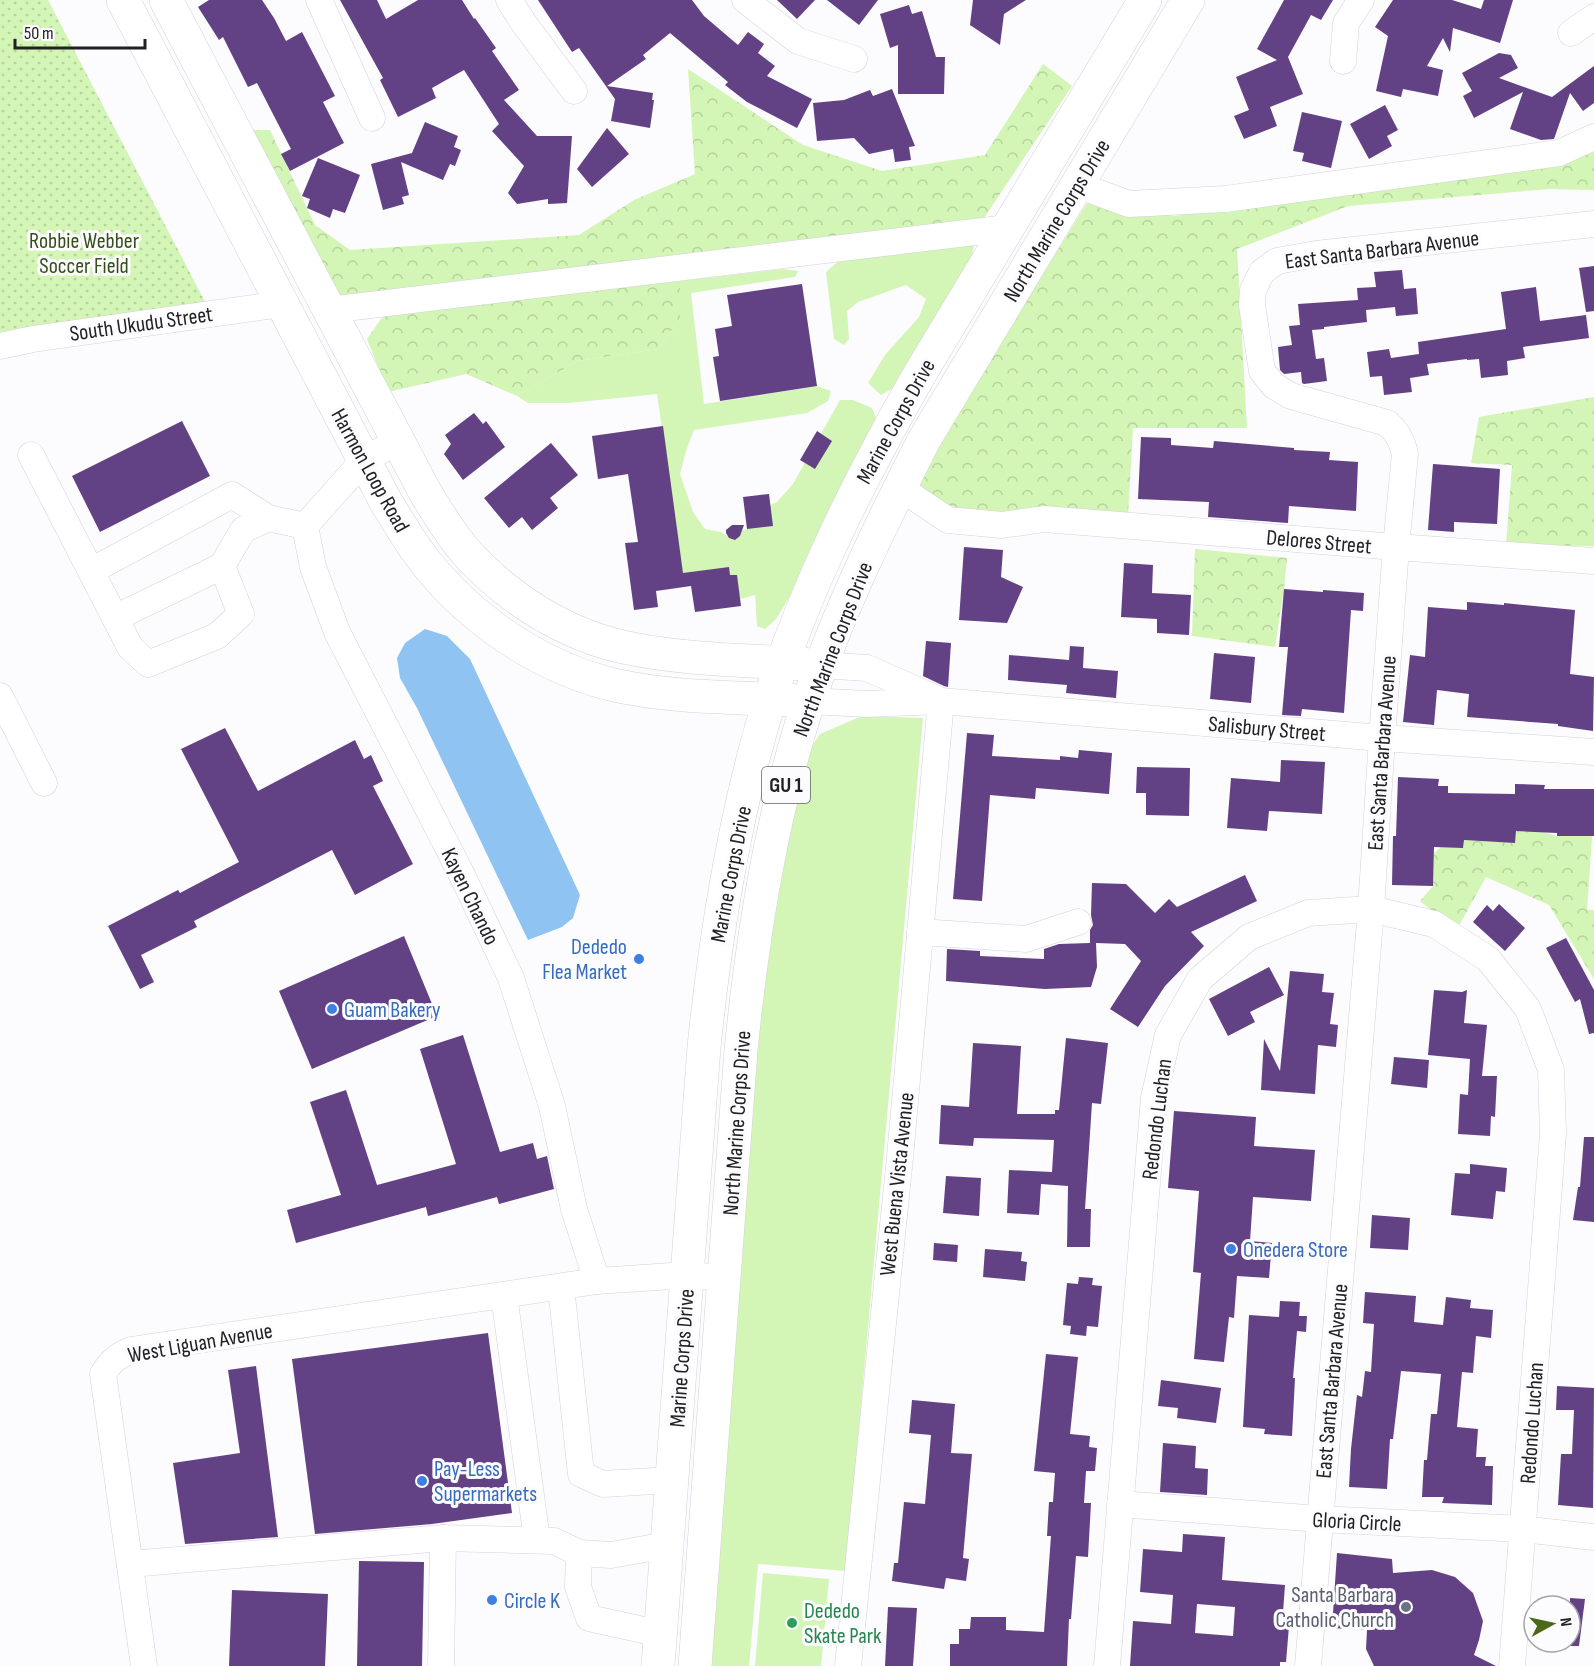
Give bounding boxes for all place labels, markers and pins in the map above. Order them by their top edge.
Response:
place label: Dededo Flea Market [542,934,627,986]
marker: Dededo Flea Market [632,952,646,966]
place label: Guam Bakery [344,997,441,1024]
marker: Guam Bakery [325,1002,339,1016]
place label: Onedera Store [1243,1237,1348,1264]
marker: Onedera Store [1224,1242,1238,1256]
place label: Pay-Less Supermarkets [434,1456,537,1508]
marker: Pay-Less Supermarkets [415,1474,429,1488]
place label: Santa Barbara Catholic Church [1276,1582,1394,1634]
place label: Circle K [504,1588,560,1615]
marker: Circle K [485,1593,499,1607]
place label: Dededo Skate Park [804,1598,882,1650]
marker: Santa Barbara Catholic Church [1399,1600,1413,1614]
marker: Dededo Skate Park [785,1616,799,1630]

